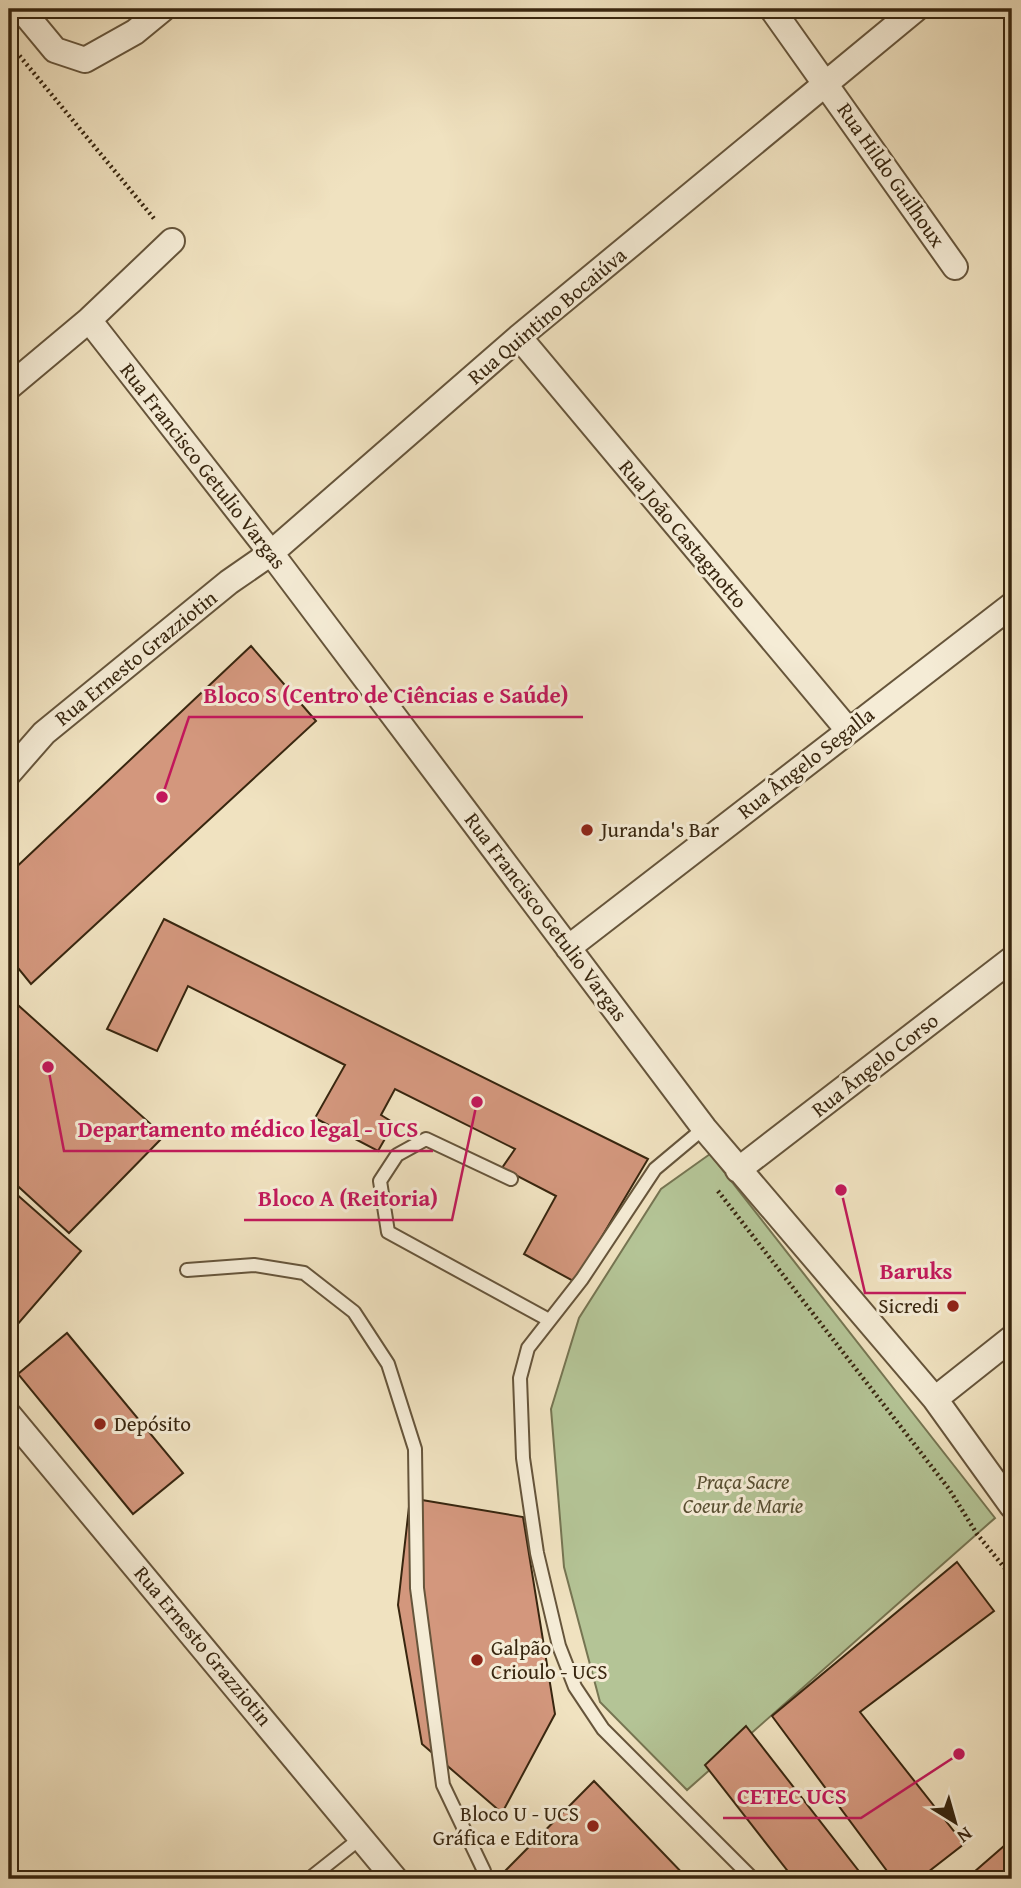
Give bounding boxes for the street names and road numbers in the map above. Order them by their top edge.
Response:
street label: Rua Hildo Guilhoux [830,96,953,254]
street label: Rua Quintino Bocaiúva [460,240,633,392]
street label: Rua Francisco Getulio Vargas [113,356,294,576]
street label: Rua João Castagnotto [612,452,755,615]
street label: Rua Ernesto Grazziotin [48,582,224,733]
street label: Rua Ângelo Segalla [731,699,881,826]
street label: Rua Francisco Getulio Vargas [457,806,635,1028]
street label: Rua Ângelo Corso [805,1005,945,1124]
street label: Rua Ernesto Grazziotin [127,1559,280,1733]

